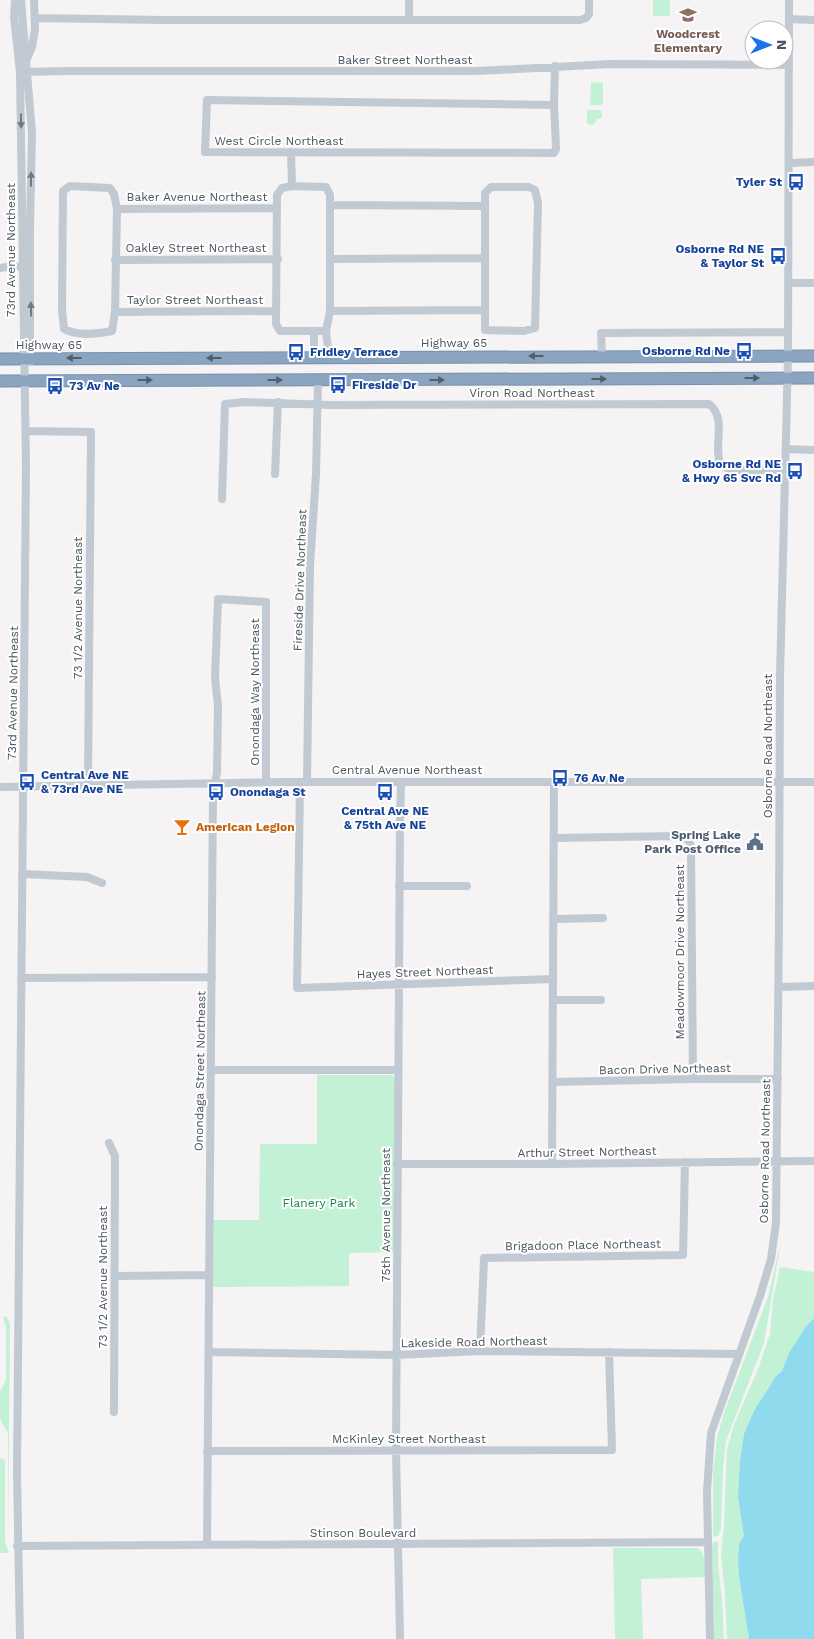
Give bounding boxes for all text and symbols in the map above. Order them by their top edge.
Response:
school or university icon: Woodcrest Elementary [678,5,698,25]
north arrow [744,20,794,70]
place label: Woodcrest Elementary [654,27,722,55]
text: N [774,40,790,50]
street label: Baker Street Northeast [337,53,473,67]
one-way arrow [17,113,25,129]
street label: West Circle Northeast [214,134,344,148]
one-way arrow [27,170,35,186]
bus stop icon: Tyler St [786,172,806,192]
place label: Tyler St [736,175,783,189]
street label: 73rd Avenue Northeast [4,183,18,317]
street label: Baker Avenue Northeast [127,190,267,204]
street label: Oakley Street Northeast [125,241,267,255]
place label: Osborne Rd NE & Taylor St [675,242,765,270]
bus stop icon: Osborne Rd NE & Taylor St [768,246,788,266]
street label: Taylor Street Northeast [127,293,263,307]
one-way arrow [27,301,35,317]
street label: Highway 65 [421,336,487,350]
street label: Highway 65 [16,338,82,352]
bus stop icon: Osborne Rd Ne [734,341,754,361]
bus stop icon: Fridley Terrace [286,342,306,362]
place label: Osborne Rd Ne [642,344,730,358]
place label: Fridley Terrace [310,345,398,359]
one-way arrow [528,352,544,360]
one-way arrow [66,354,82,362]
one-way arrow [206,354,222,362]
one-way arrow [745,374,761,382]
bus stop icon: Fireside Dr [328,375,348,395]
one-way arrow [592,375,608,383]
bus stop icon: 73 Av Ne [45,376,65,396]
one-way arrow [137,376,153,384]
one-way arrow [268,376,284,384]
one-way arrow [429,376,445,384]
place label: Fireside Dr [352,378,417,392]
place label: 73 Av Ne [69,379,120,393]
street label: Viron Road Northeast [469,386,595,400]
place label: Osborne Rd NE & Hwy 65 Svc Rd [682,457,781,485]
bus stop icon: Osborne Rd NE & Hwy 65 Svc Rd [785,461,805,481]
street label: Fireside Drive Northeast [291,509,309,651]
street label: 73 1/2 Avenue Northeast [71,537,85,679]
street label: Onondaga Way Northeast [248,618,262,766]
street label: 73rd Avenue Northeast [5,626,21,760]
street label: Osborne Road Northeast [761,674,775,818]
street label: Central Avenue Northeast [332,763,482,777]
place label: Central Ave NE & 73rd Ave NE [41,768,129,796]
bus stop icon: 76 Av Ne [550,768,570,788]
place label: 76 Av Ne [574,771,625,785]
bus stop icon: Central Ave NE & 73rd Ave NE [17,772,37,792]
bus stop icon: Onondaga St [206,782,226,802]
bus stop icon: Central Ave NE & 75th Ave NE [375,782,395,802]
place label: Onondaga St [230,785,306,799]
place label: Central Ave NE & 75th Ave NE [341,804,429,832]
bar icon: American Legion [172,817,192,837]
place label: American Legion [196,820,295,834]
place label: Spring Lake Park Post Office [644,828,741,856]
public building icon: Spring Lake Park Post Office [745,832,765,852]
street label: Meadowmoor Drive Northeast [673,865,687,1039]
street label: Hayes Street Northeast [356,963,494,981]
street label: Onondaga Street Northeast [192,991,208,1151]
street label: Bacon Drive Northeast [599,1061,731,1077]
street label: Osborne Road Northeast [757,1079,773,1223]
street label: Arthur Street Northeast [517,1144,657,1160]
street label: 75th Avenue Northeast [379,1148,393,1282]
park label: Flanery Park [283,1196,356,1210]
street label: 73 1/2 Avenue Northeast [96,1206,110,1348]
street label: Brigadoon Place Northeast [505,1237,661,1253]
street label: Lakeside Road Northeast [400,1334,548,1350]
street label: McKinley Street Northeast [332,1432,486,1446]
street label: Stinson Boulevard [310,1526,416,1540]

